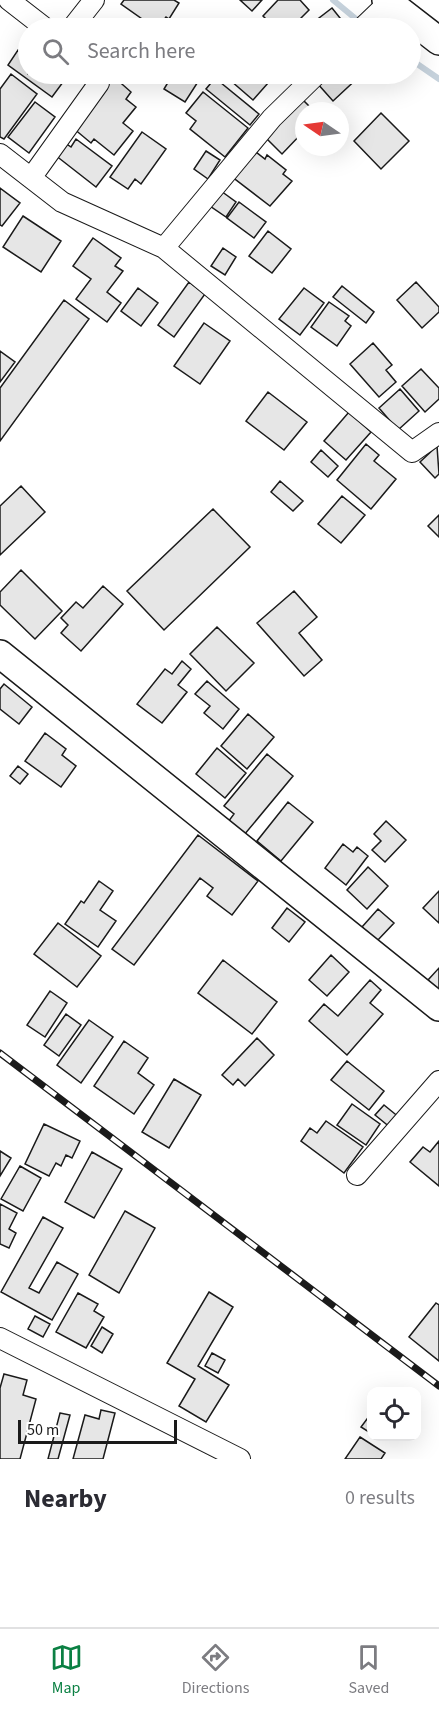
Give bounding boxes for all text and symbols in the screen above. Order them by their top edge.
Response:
search box [18,18,421,84]
icon: search [39,35,72,68]
text: Search here [87,35,195,67]
north arrow [295,102,349,156]
map controls [367,1387,421,1441]
button: locate [367,1387,421,1441]
scale bar [18,1417,177,1444]
text: 50 m [27,1419,59,1441]
text: Nearby [24,1480,107,1517]
text: 0 results [345,1484,415,1512]
tab: Map [50,1641,83,1699]
tab: Directions [182,1641,249,1699]
tab: Saved [349,1641,389,1699]

